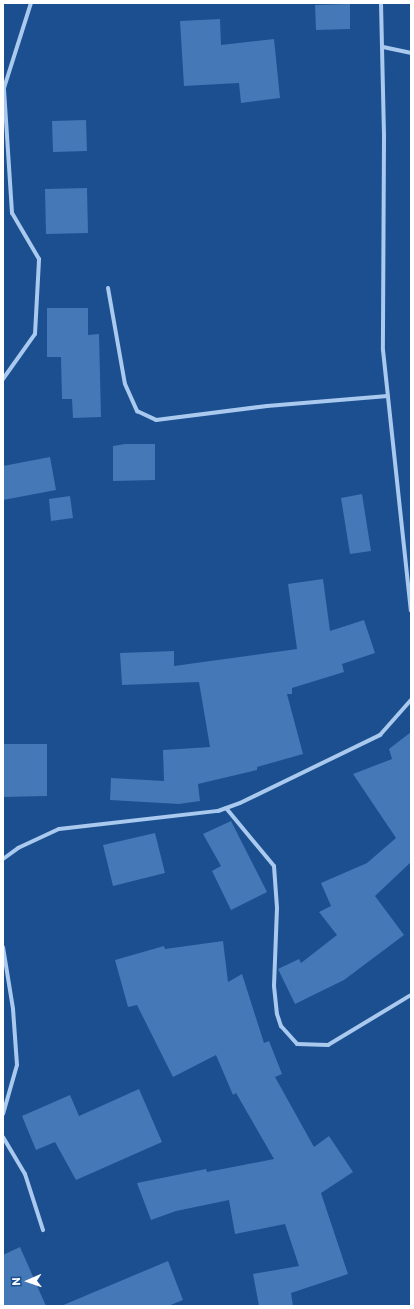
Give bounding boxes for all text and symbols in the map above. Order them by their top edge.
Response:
north arrow [8,1261,48,1301]
text: N [9,1277,22,1286]

